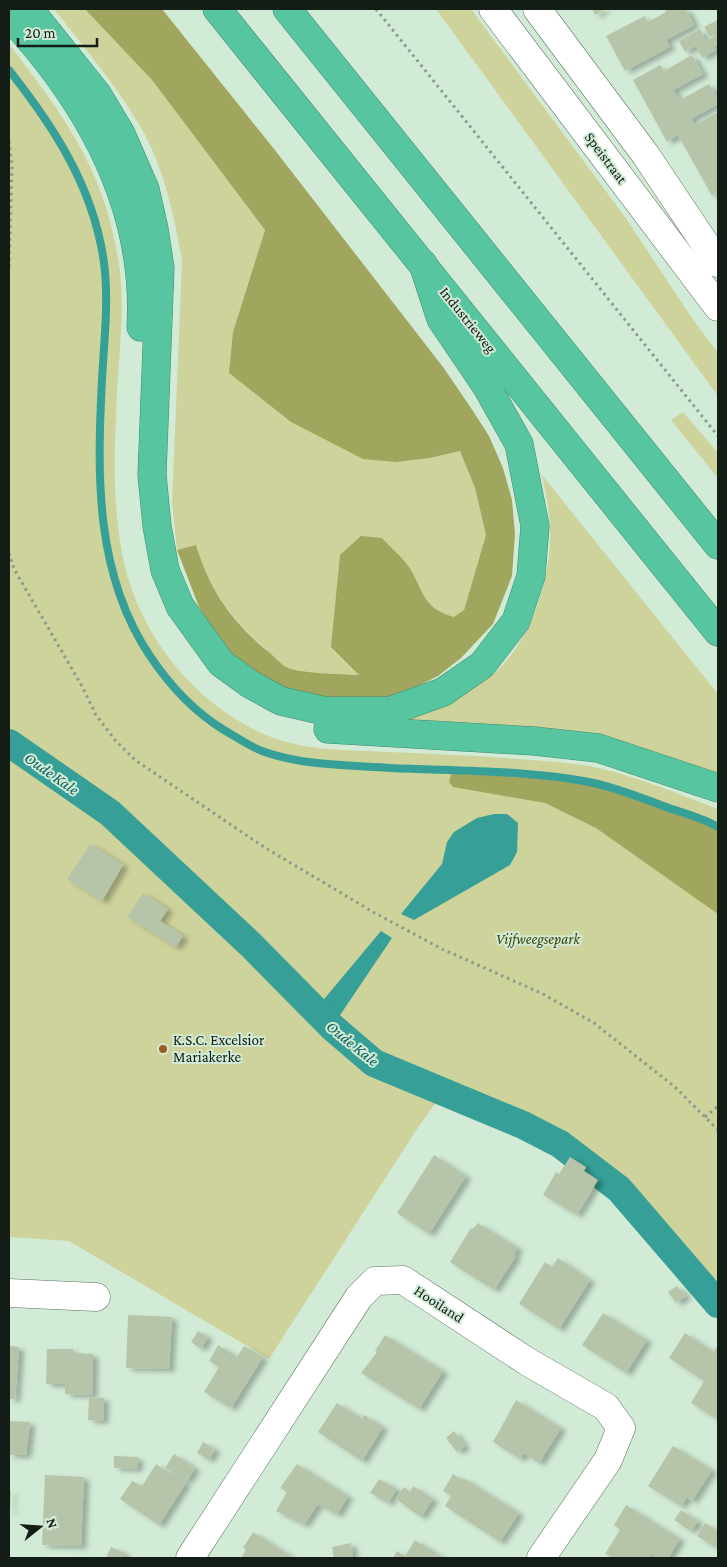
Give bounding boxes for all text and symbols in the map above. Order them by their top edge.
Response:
scale bar [18,15,96,47]
text: 20 m [25,25,56,41]
street label: Speistraat [581,129,631,188]
street label: Industrieweg [436,284,499,357]
water label: Oude Kale [22,749,82,798]
park label: Vijfweegsepark [496,931,581,948]
water label: Oude Kale [323,1017,382,1069]
place label: K.S.C. Excelsior Mariakerke [173,1032,265,1065]
marker: K.S.C. Excelsior Mariakerke [157,1043,169,1055]
street label: Hooiland [411,1282,467,1326]
north arrow [15,1502,65,1552]
text: N [43,1516,62,1531]

